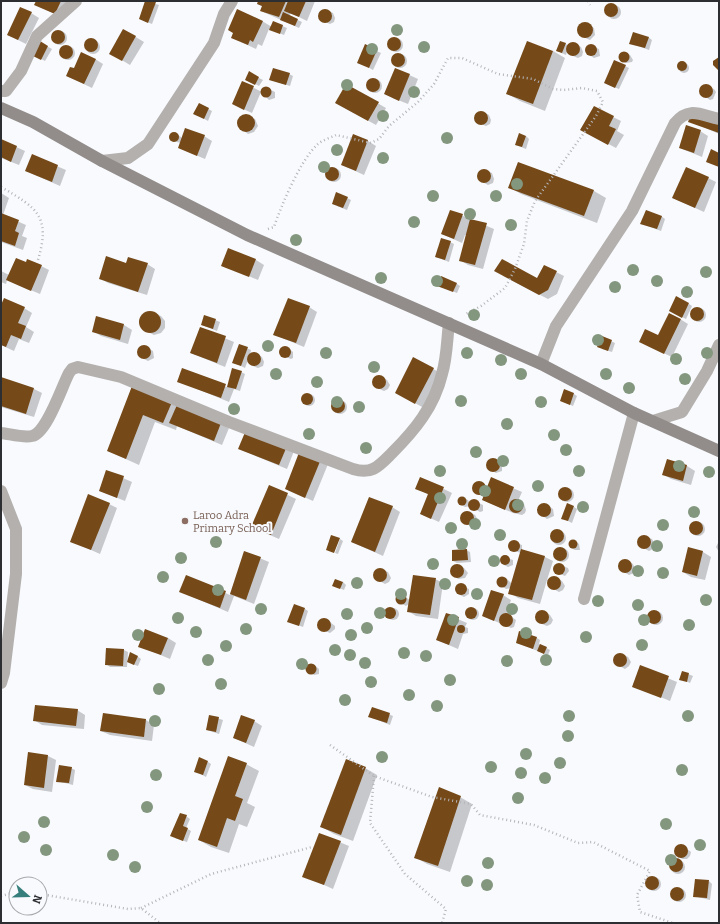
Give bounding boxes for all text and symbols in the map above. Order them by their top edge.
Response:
place label: Laroo Adra Primary School [193,509,272,535]
marker: Laroo Adra Primary School [180,516,190,526]
north arrow [8,876,48,916]
text: N [29,893,44,906]

